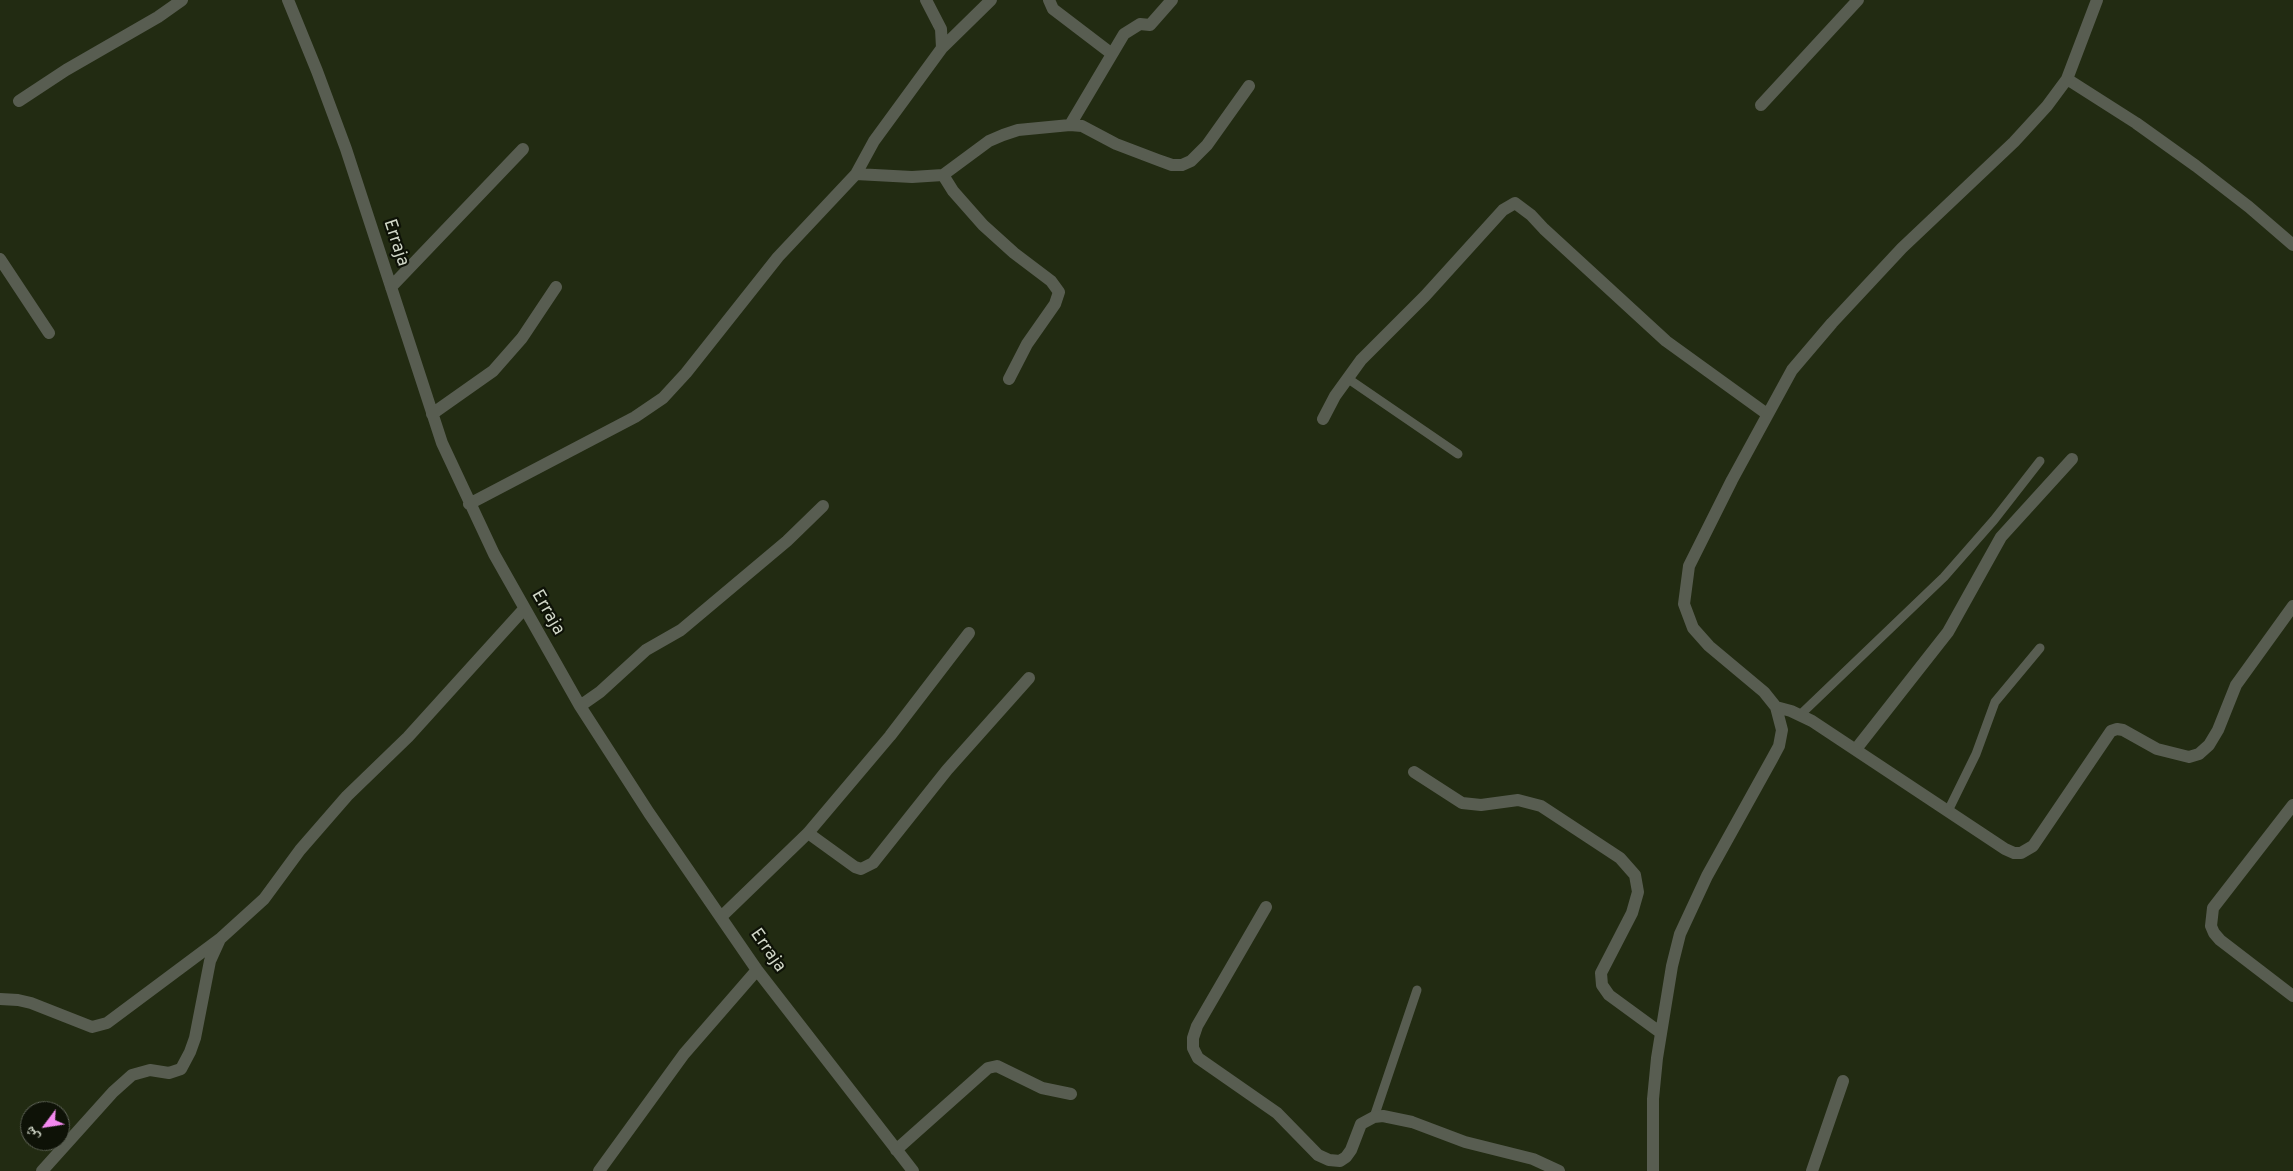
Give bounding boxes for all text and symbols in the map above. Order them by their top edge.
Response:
street label: Erraja [377,217,413,269]
street label: Erraja [526,587,568,639]
street label: Erraja [744,925,790,977]
north arrow [20,1101,70,1151]
text: ش [21,1123,44,1144]

